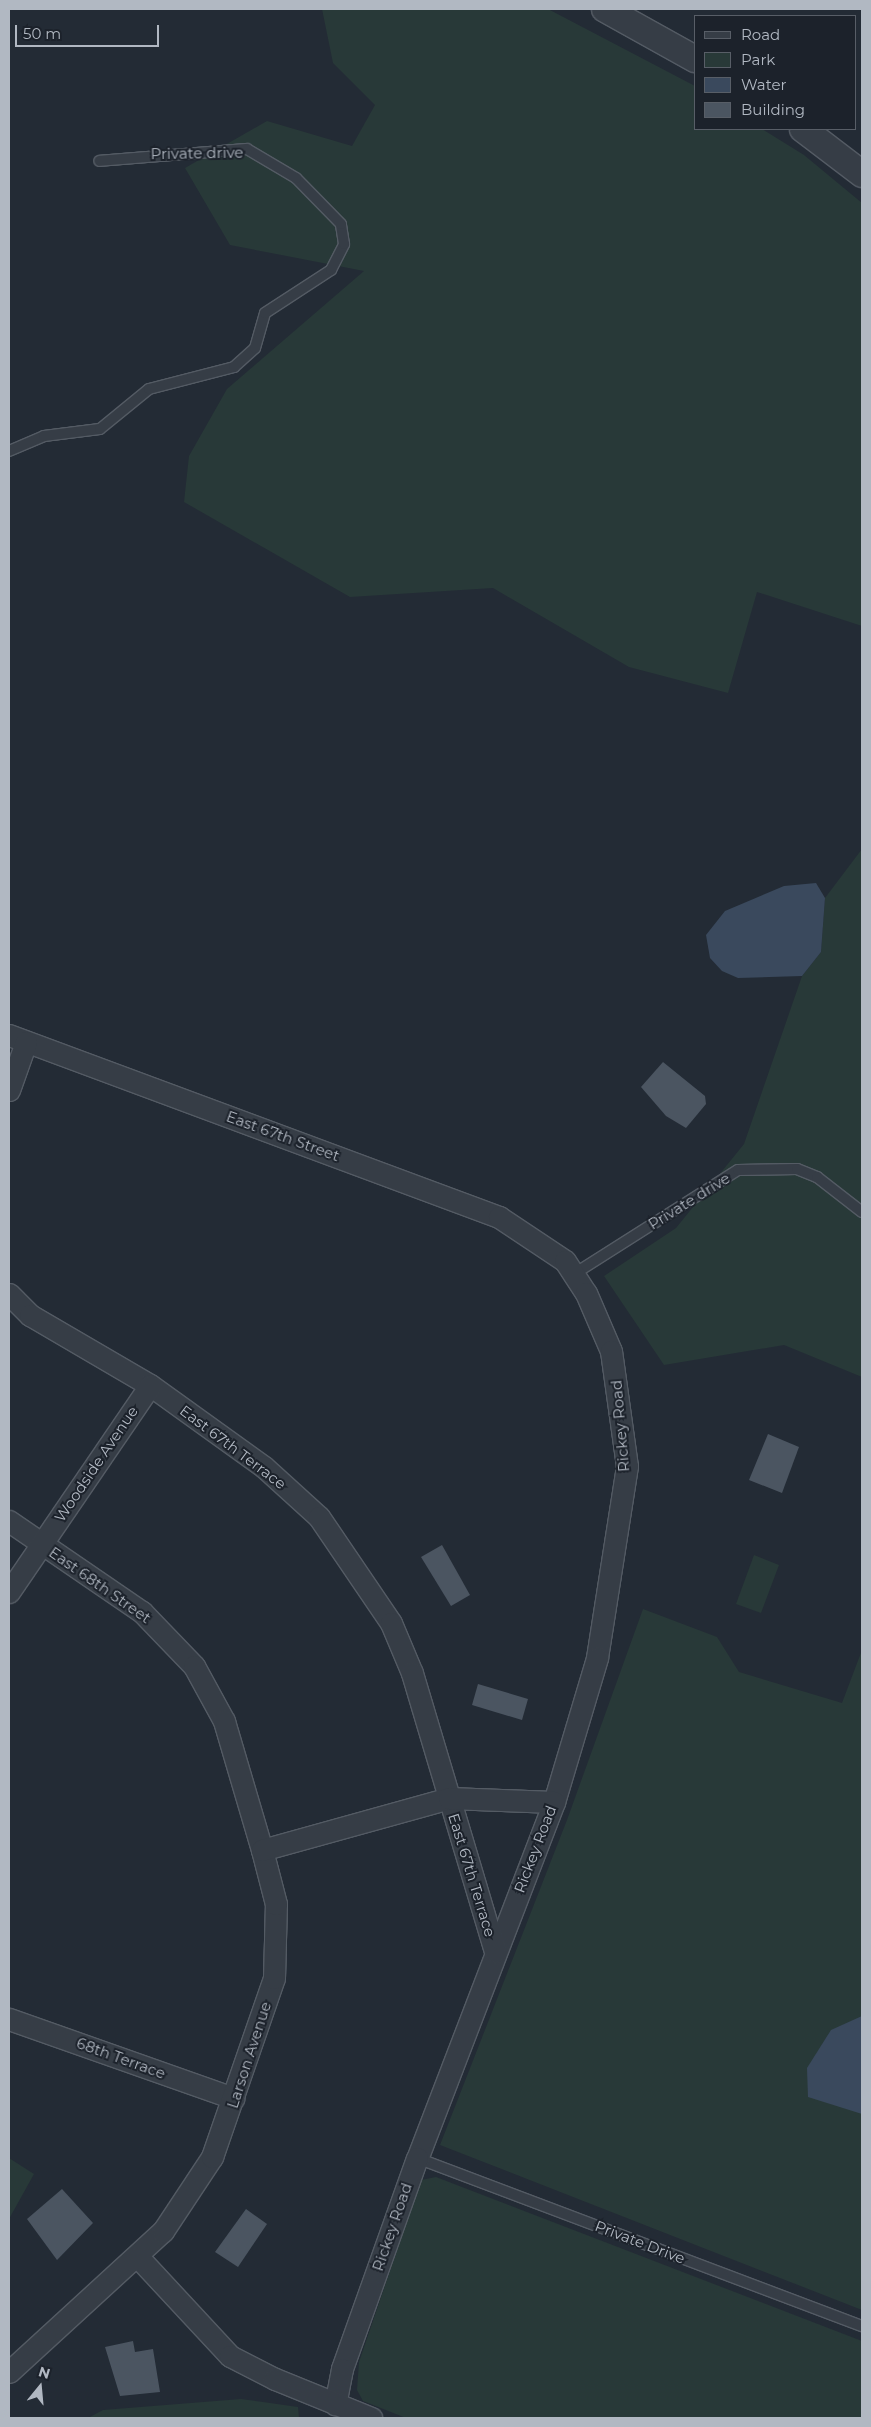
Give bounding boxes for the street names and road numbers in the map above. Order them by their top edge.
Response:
street label: Private drive [150,143,244,163]
street label: East 67th Street [224,1107,342,1165]
street label: Private drive [645,1169,733,1233]
street label: Rickey Road [607,1379,633,1473]
street label: East 67th Terrace [176,1401,290,1493]
street label: Woodside Avenue [51,1403,141,1525]
street label: East 68th Street [46,1543,154,1627]
street label: Rickey Road [510,1803,560,1895]
street label: East 67th Terrace [445,1811,499,1939]
street label: Larson Avenue [223,1999,275,2111]
street label: 68th Terrace [74,2034,168,2082]
street label: Rickey Road [368,2181,416,2273]
street label: Private Drive [592,2217,688,2267]

